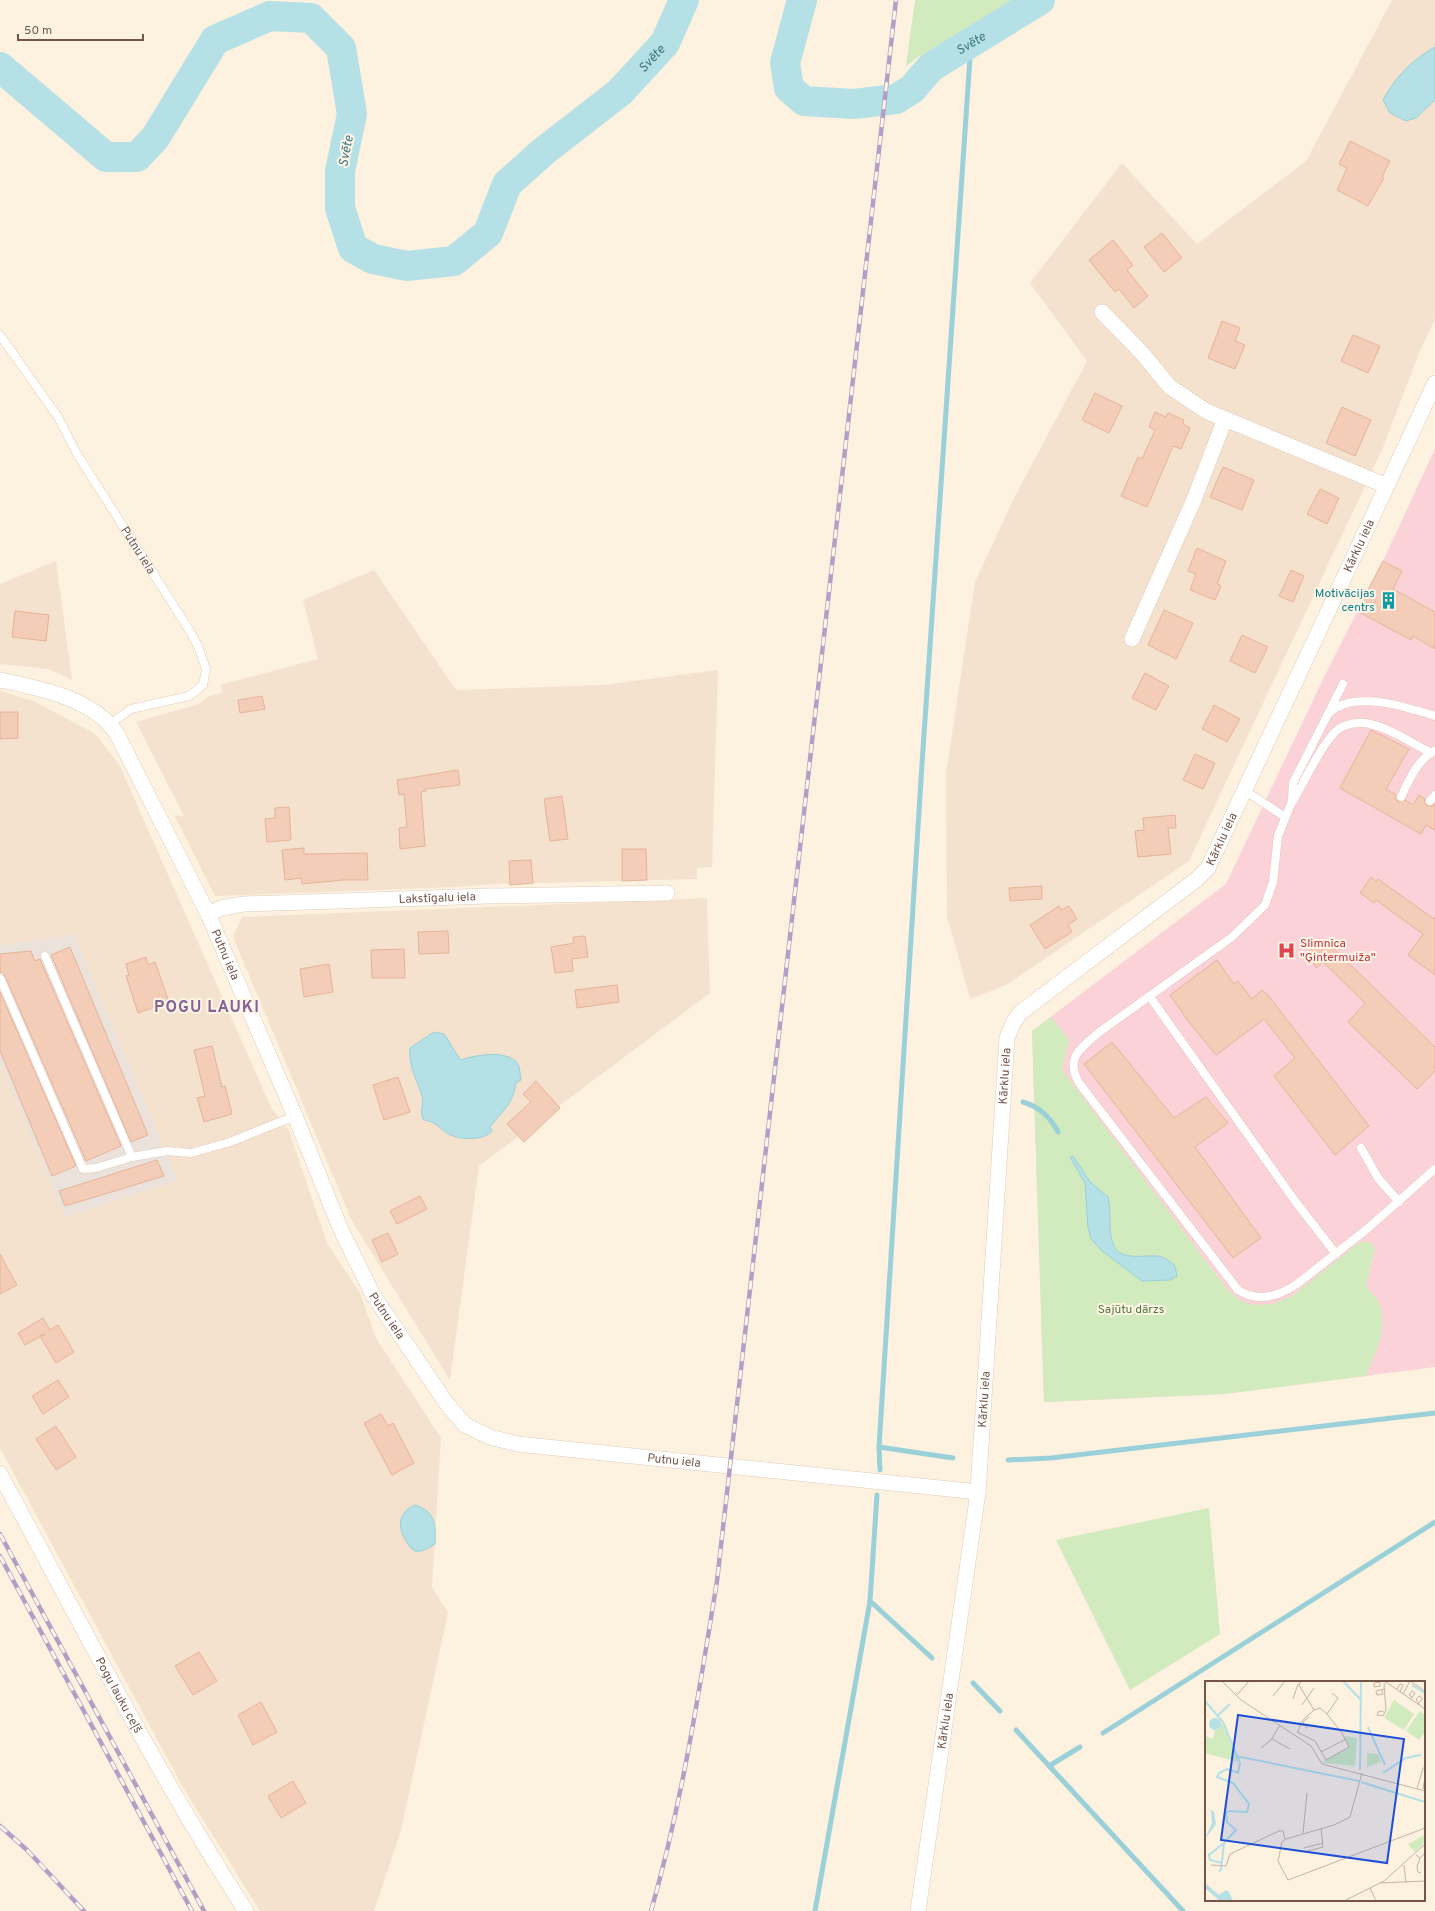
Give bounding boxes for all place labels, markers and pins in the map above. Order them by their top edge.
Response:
place label: Motivācijas centrs [1315,586,1375,616]
building icon: Motivācijas centrs [1378,590,1398,610]
place label: Slimnīca "Ģintermuiža" [1300,936,1376,966]
hospital icon: Slimnīca "Ģintermuiža" [1277,940,1297,960]

